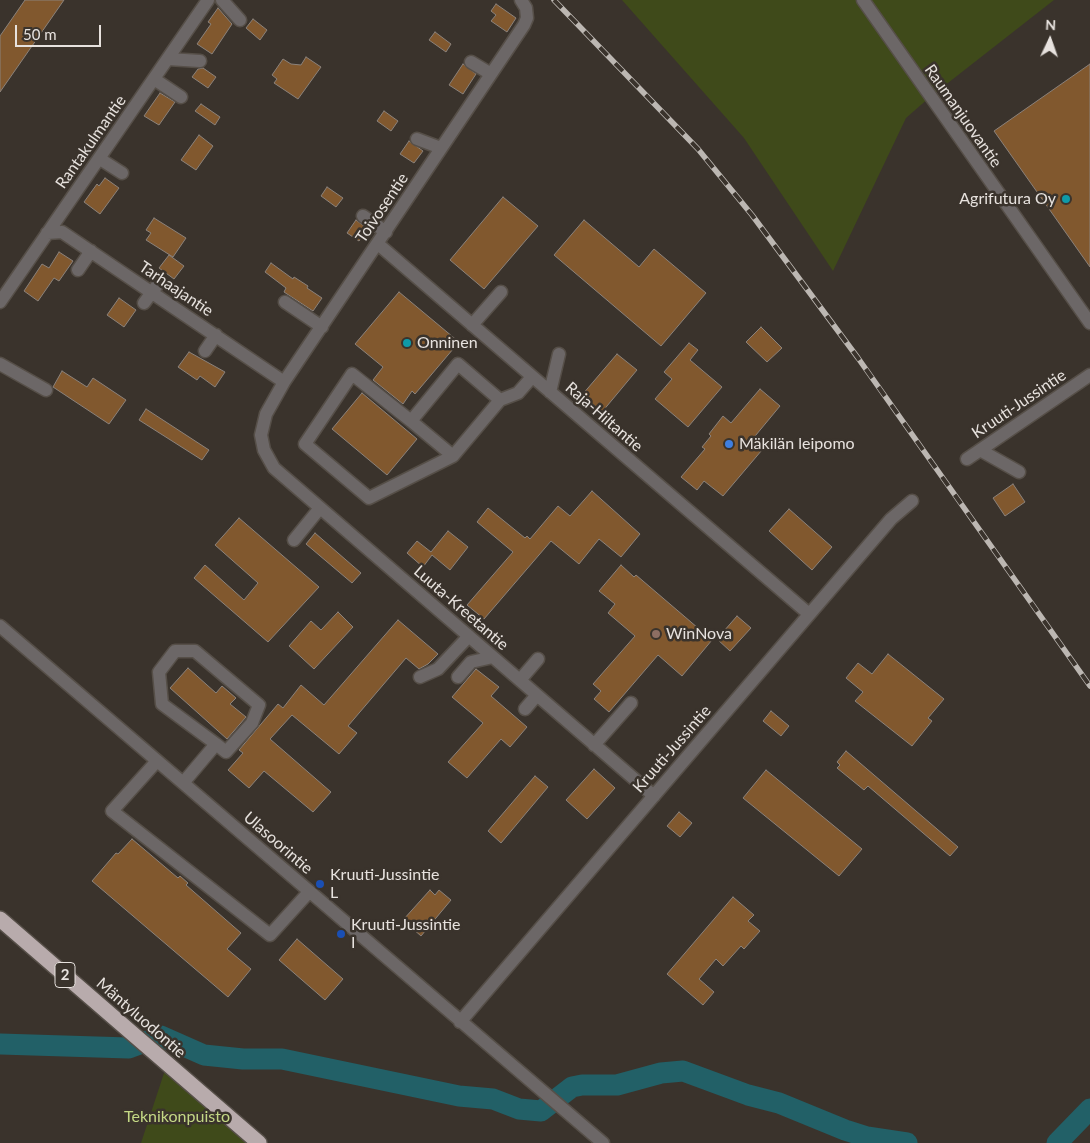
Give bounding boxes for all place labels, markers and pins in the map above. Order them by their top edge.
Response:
place label: Agrifutura Oy [959,189,1056,209]
marker: Agrifutura Oy [1060,193,1072,205]
place label: Onninen [417,333,478,353]
marker: Onninen [401,337,413,349]
place label: Mäkilän leipomo [739,434,855,454]
marker: Mäkilän leipomo [723,438,735,450]
place label: WinNova [666,624,732,644]
marker: WinNova [650,628,662,640]
place label: Kruuti-Jussintie L [330,865,439,903]
marker: Kruuti-Jussintie L [314,878,326,890]
place label: Kruuti-Jussintie I [351,915,460,953]
marker: Kruuti-Jussintie I [335,928,347,940]

